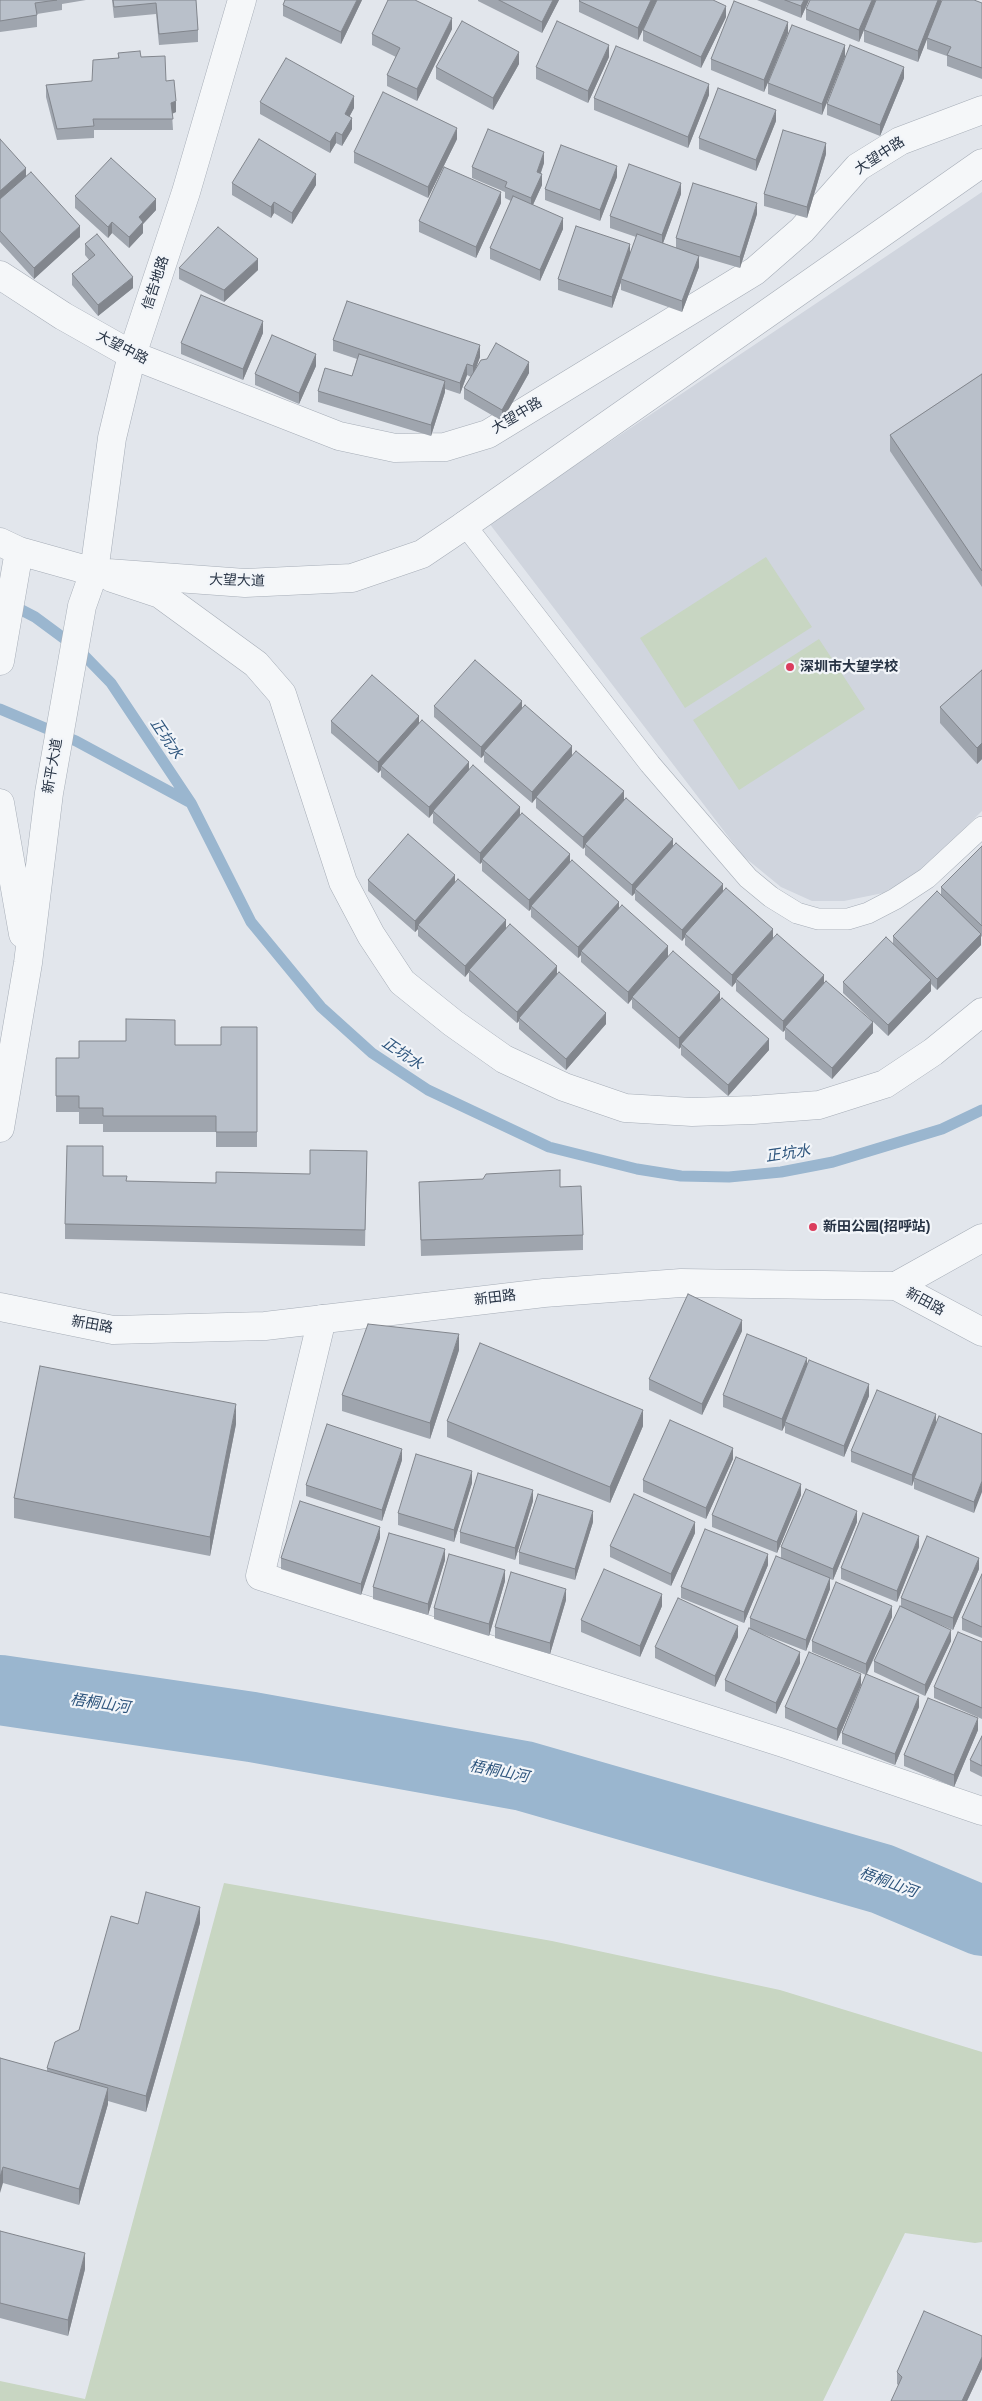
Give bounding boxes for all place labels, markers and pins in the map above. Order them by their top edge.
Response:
place label: 深圳市大望学校 [800,659,898,675]
marker: 深圳市大望学校 [784,661,796,673]
place label: 新田公园(招呼站) [823,1219,930,1235]
marker: 新田公园(招呼站) [807,1221,819,1233]

